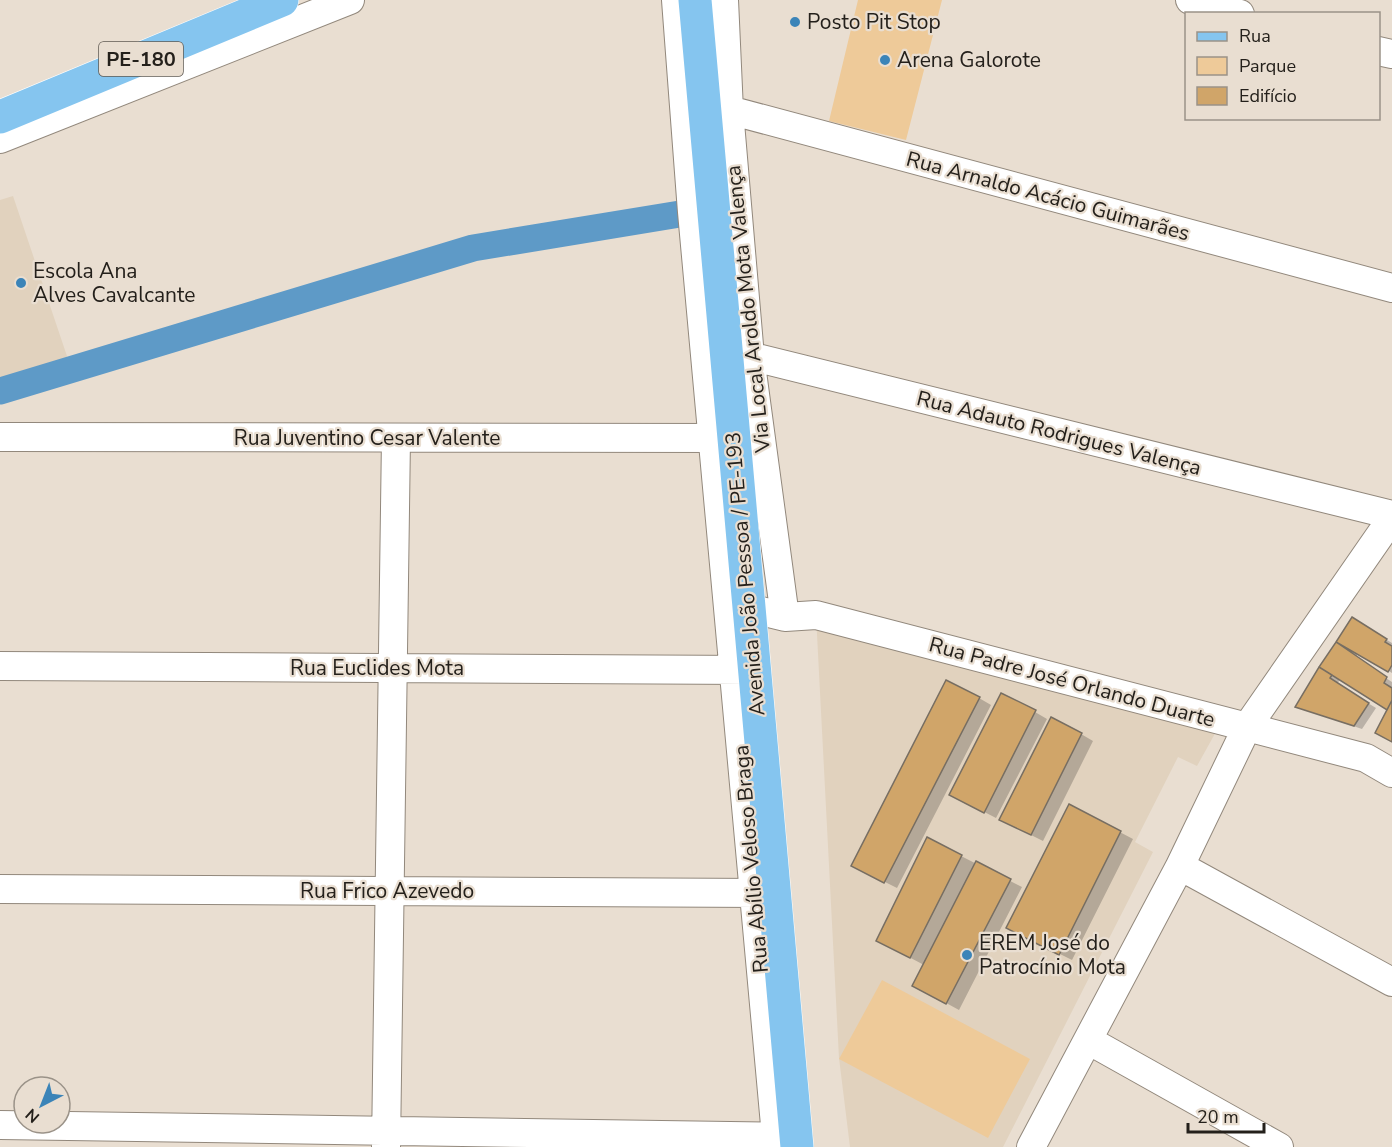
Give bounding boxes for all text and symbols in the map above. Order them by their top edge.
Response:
place label: Posto Pit Stop [807,8,941,36]
legend [1185,12,1380,120]
marker: Posto Pit Stop [788,15,802,29]
text: Rua [1239,24,1271,48]
road number: PE-180 [99,42,183,76]
place label: Arena Galorote [897,46,1041,74]
marker: Arena Galorote [878,53,892,67]
text: Parque [1239,54,1296,78]
text: Edifício [1239,84,1297,108]
street label: Rua Arnaldo Acácio Guimarães [903,145,1193,247]
street label: Via Local Aroldo Mota Valença [719,164,777,455]
place label: Escola Ana Alves Cavalcante [33,257,195,309]
marker: Escola Ana Alves Cavalcante [14,276,28,290]
street label: Rua Adauto Rodrigues Valença [914,384,1204,482]
street label: Rua Juventino Cesar Valente [234,424,500,452]
street label: Avenida João Pessoa / PE-193 [719,431,771,717]
street label: Rua Padre José Orlando Duarte [926,630,1218,734]
street label: Rua Euclides Mota [290,654,464,682]
street label: Rua Abílio Veloso Braga [727,744,775,974]
street label: Rua Frico Azevedo [300,877,474,905]
place label: EREM José do Patrocínio Mota [979,929,1126,981]
marker: EREM José do Patrocínio Mota [960,948,974,962]
north arrow [12,1075,72,1135]
scale bar [1188,1096,1264,1134]
text: N [21,1103,44,1128]
text: 20 m [1197,1105,1239,1129]

